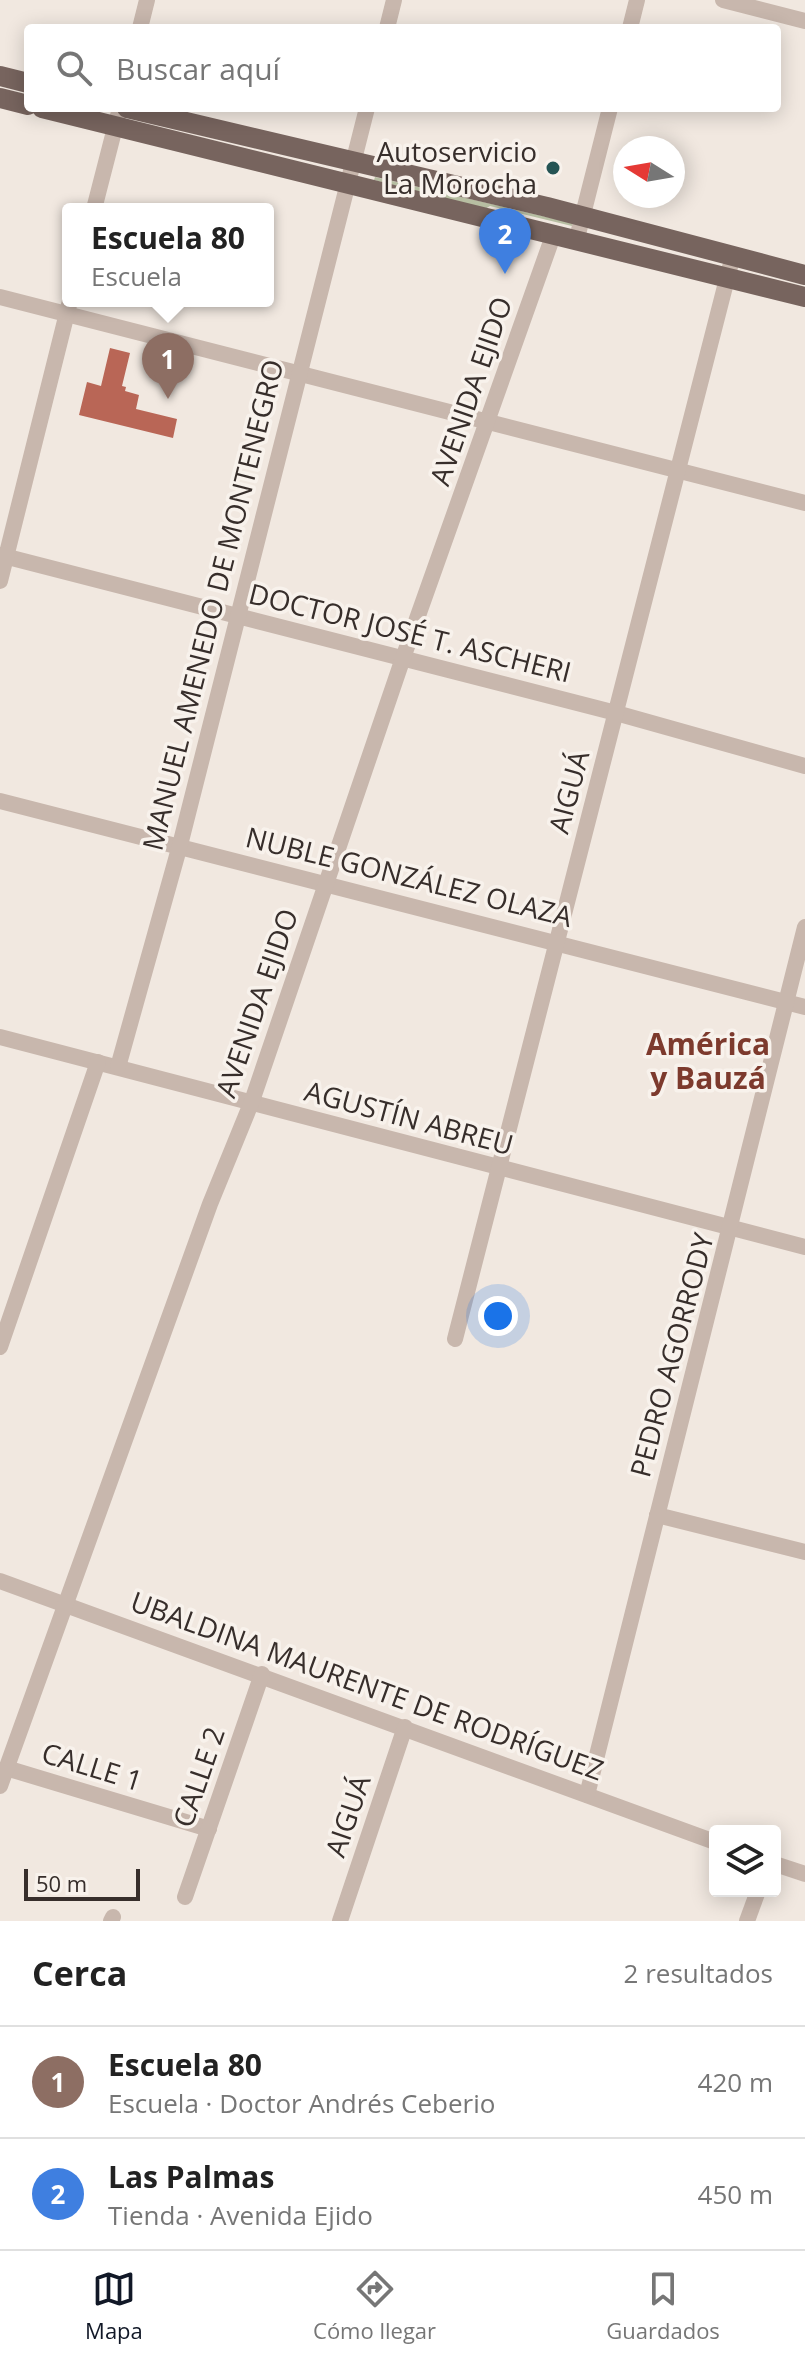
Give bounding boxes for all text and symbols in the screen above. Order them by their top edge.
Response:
search box [24,24,781,112]
icon: search [52,46,96,90]
text: Buscar aquí [116,48,280,89]
place label: Autoservicio La Morocha [376,132,537,202]
north arrow [613,136,685,208]
marker: Autoservicio La Morocha [544,159,562,177]
popup [62,203,274,307]
pin: 2 [479,208,531,274]
text: Escuela 80 [91,217,245,258]
text: Escuela [91,258,182,294]
street label: AVENIDA EJIDO [420,291,520,490]
pin: 1 [142,333,194,399]
street label: MANUEL AMENEDO DE MONTENEGRO [133,355,291,854]
street label: DOCTOR JOSÉ T. ASCHERI [245,574,575,691]
street label: AIGUÁ [539,746,597,837]
street label: NUBLE GONZÁLEZ OLAZA [242,817,577,935]
street label: AVENIDA EJIDO [206,903,306,1102]
district label: América y Bauzá [646,1023,770,1098]
street label: AGUSTÍN ABREU [301,1071,518,1163]
street label: PEDRO AGORRODY [620,1228,722,1481]
your location [478,1296,518,1336]
street label: UBALDINA MAURENTE DE RODRÍGUEZ [126,1582,609,1789]
street label: CALLE 2 [163,1722,233,1832]
street label: CALLE 1 [37,1733,147,1799]
street label: AIGUÁ [315,1769,379,1862]
map controls [709,1825,781,1897]
button: layers [709,1825,781,1897]
scale bar [24,1865,140,1901]
text: 50 m [36,1868,87,1898]
text: Cerca [32,1950,127,1996]
text: 2 resultados [624,1955,773,1991]
text: Escuela 80 [108,2044,262,2085]
text: 1 [51,2064,65,2100]
text: 420 m [698,2064,773,2100]
text: Escuela · Doctor Andrés Ceberio [108,2085,495,2121]
text: Las Palmas [108,2156,274,2197]
text: 2 [51,2176,65,2212]
text: 450 m [698,2176,773,2212]
text: Tienda · Avenida Ejido [108,2197,373,2233]
tab: Mapa [85,2267,143,2345]
tab: Cómo llegar [313,2267,436,2345]
tab: Guardados [606,2267,720,2345]

